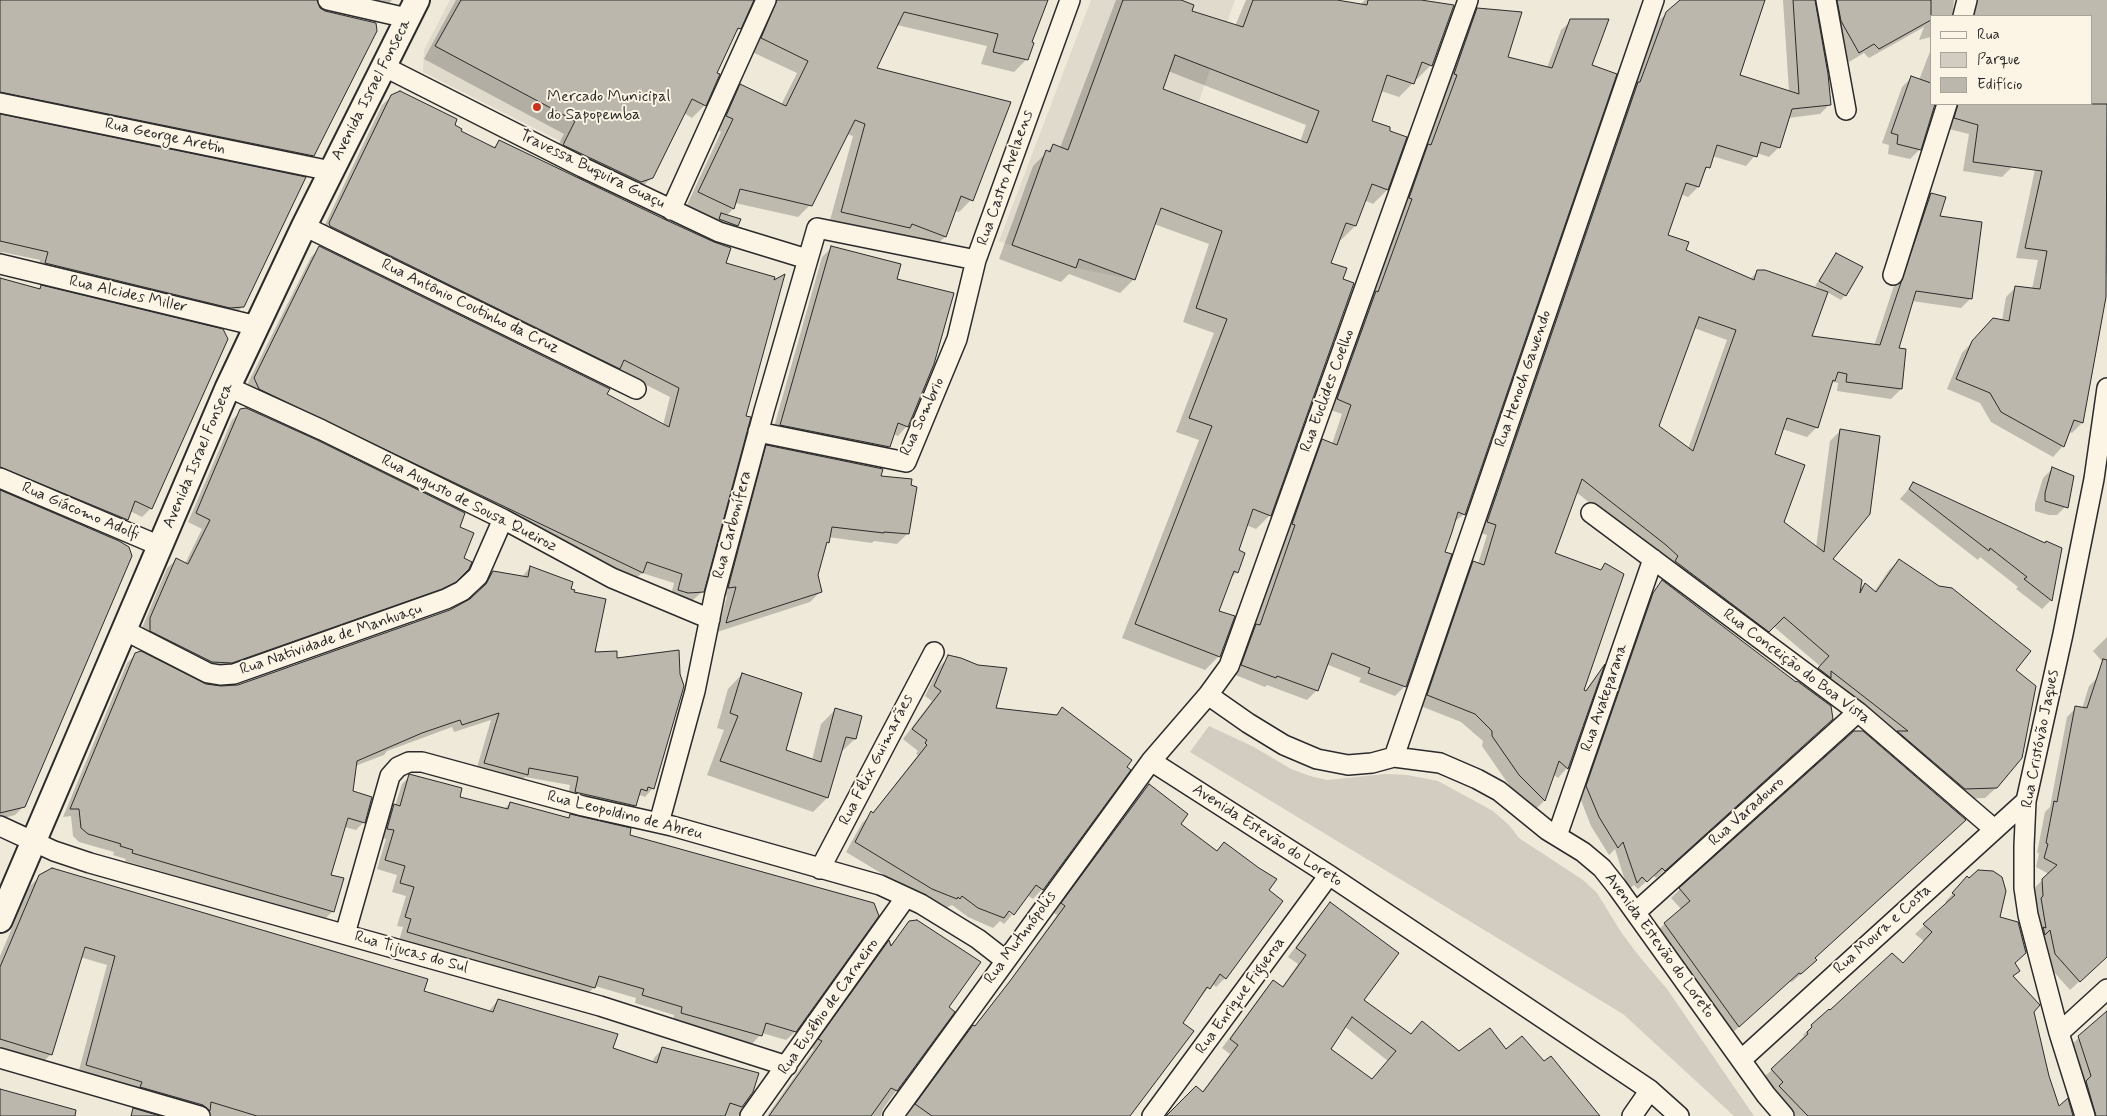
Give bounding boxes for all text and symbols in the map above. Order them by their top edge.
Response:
legend [1930,15,2092,105]
street label: Avenida Israel Fonseca [328,16,416,164]
text: Rua [1977,25,2000,45]
text: Parque [1977,50,2020,70]
text: Edifício [1977,75,2022,95]
place label: Mercado Municipal do Sapopemba [547,88,670,126]
marker: Mercado Municipal do Sapopemba [531,101,543,113]
street label: Rua Castro Avelaens [974,108,1038,248]
street label: Rua George Aretin [103,115,227,159]
street label: Travessa Buquira Guaçu [516,126,668,214]
street label: Rua Antônio Coutinho da Cruz [378,255,562,359]
street label: Rua Alcides Miller [67,272,189,318]
street label: Rua Henoch Gawendo [1492,308,1556,450]
street label: Rua Euclides Coelho [1297,327,1359,455]
street label: Rua Sombrio [896,375,950,459]
street label: Avenida Israel Fonseca [160,380,238,532]
street label: Rua Augusto de Sousa Queiroz [378,451,560,557]
street label: Rua Carbonífera [709,469,757,581]
street label: Rua Giácomo Adolfi [18,479,142,545]
street label: Rua Natividade de Manhuaçu [237,600,425,680]
street label: Rua Conceição do Boa Vista [1718,605,1874,729]
street label: Rua Avateparana [1578,641,1632,755]
street label: Rua Cristóvão Jaques [2018,668,2064,810]
street label: Rua Félix Guimarães [836,691,918,829]
street label: Rua Varadouro [1705,773,1789,851]
street label: Avenida Estevão do Loreto [1188,780,1346,892]
street label: Rua Leopoldino de Abreu [545,787,705,845]
street label: Avenida Estevão do Loreto [1600,870,1718,1022]
street label: Rua Moura e Costa [1830,881,1936,979]
street label: Rua Mutunópolis [981,888,1061,988]
street label: Rua Tijucas do Sul [352,928,470,978]
street label: Rua Enrique Figueroa [1192,934,1290,1058]
street label: Rua Eusébio de Carneiro [775,935,883,1079]

